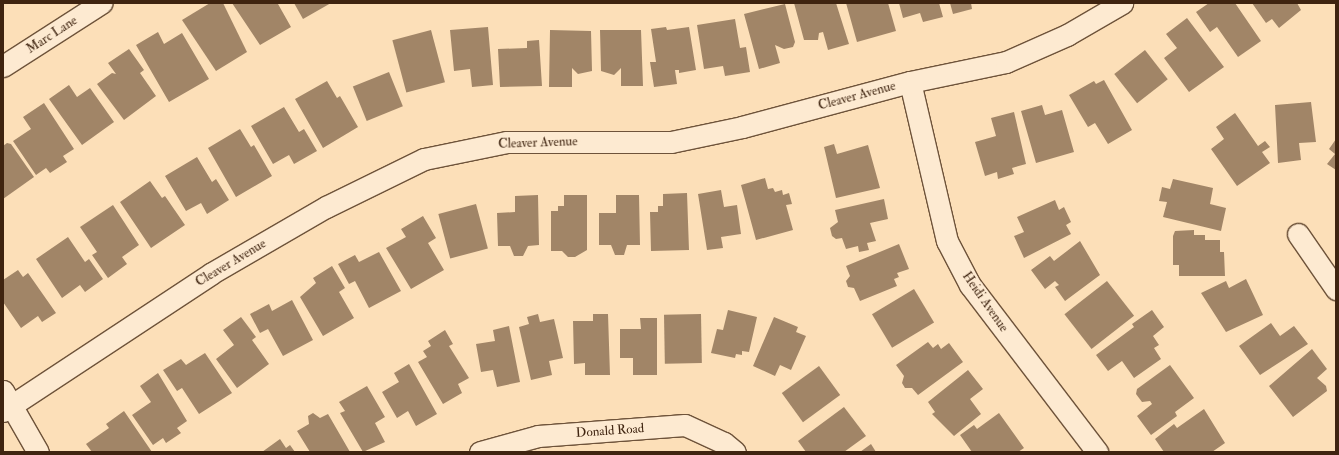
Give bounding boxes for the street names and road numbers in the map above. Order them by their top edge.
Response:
street label: Marc Lane [24,13,80,57]
street label: Cleaver Avenue [817,78,897,114]
street label: Cleaver Avenue [498,134,578,152]
street label: Cleaver Avenue [193,236,269,290]
street label: Heidi Avenue [959,269,1011,335]
street label: Donald Road [575,421,645,441]

